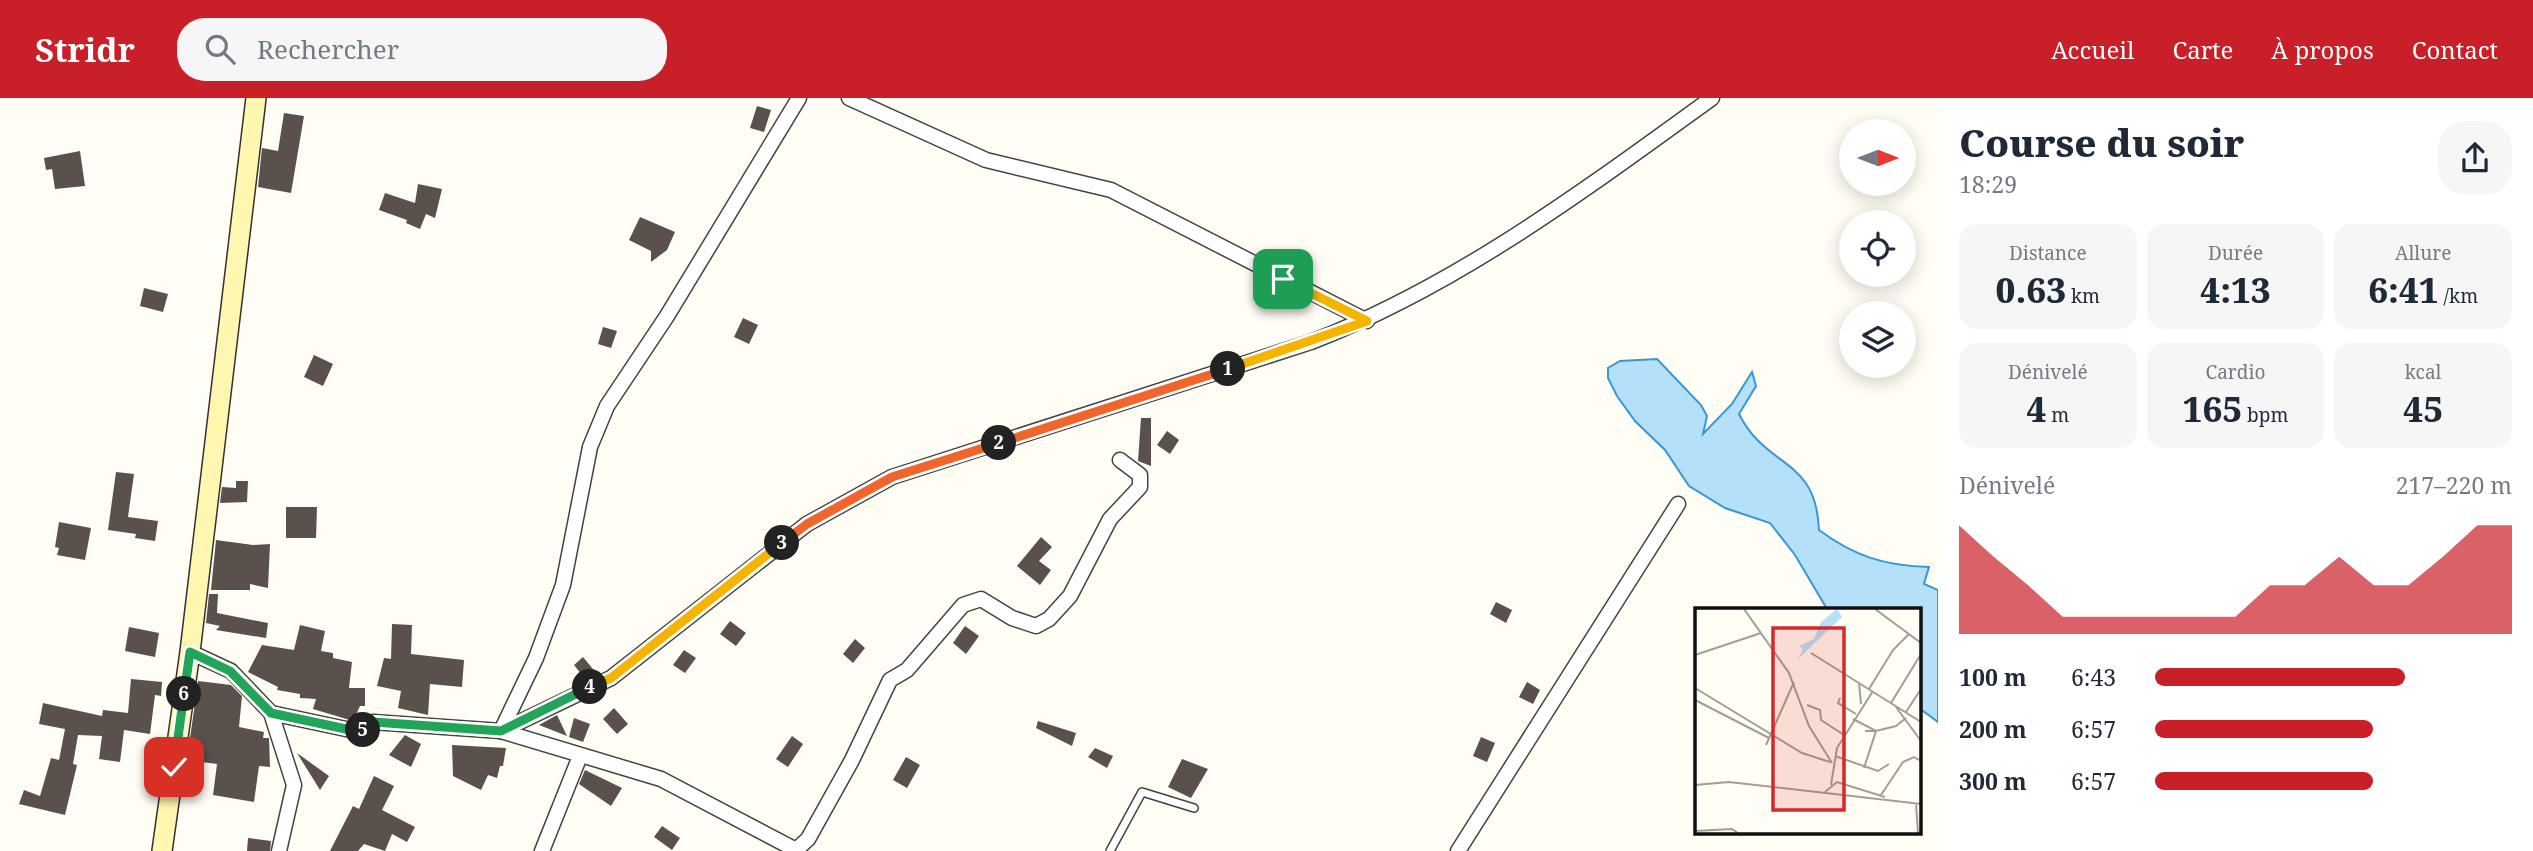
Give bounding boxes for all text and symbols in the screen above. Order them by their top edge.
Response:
search box [177,18,667,81]
text: Stridr [35,27,135,72]
icon: search [201,30,239,68]
text: Rechercher [257,31,399,67]
text: Accueil [2051,33,2134,66]
text: Carte [2172,33,2233,66]
text: À propos [2271,33,2374,66]
text: Contact [2412,33,2498,66]
text: Course du soir [1959,116,2244,168]
north arrow [1839,119,1916,196]
map controls [1839,119,1916,378]
button: share [2438,121,2512,195]
text: 18:29 [1959,168,2017,200]
button: locate [1839,210,1916,287]
text: Distance [2009,240,2087,266]
text: Durée [2208,240,2263,266]
text: Allure [2395,240,2451,266]
pin [1253,249,1313,309]
icon: arrive [1264,260,1302,298]
text: 0.63 [1996,266,2066,313]
text: 4:13 [2200,266,2271,313]
text: 6:41 [2368,266,2439,313]
text: km [2066,283,2100,309]
text: /km [2439,283,2478,309]
button: layers [1839,301,1916,378]
pin: 1 [1210,352,1246,386]
text: 1 [1222,355,1233,381]
text: Dénivelé [2008,359,2088,385]
text: Cardio [2205,359,2266,385]
text: kcal [2405,359,2442,385]
text: 4 [2026,385,2046,432]
text: 165 [2183,385,2242,432]
text: 45 [2403,385,2443,432]
text: m [2046,402,2069,428]
text: bpm [2242,402,2288,428]
pin: 2 [982,426,1016,460]
text: 2 [993,429,1004,455]
text: Dénivelé [1959,469,2055,501]
text: 217–220 m [2396,469,2512,501]
pin: 3 [764,526,800,560]
text: 3 [776,529,787,555]
inset map [1695,608,1920,834]
text: 100 m [1959,661,2027,693]
text: 6:43 [2071,661,2116,693]
pin: 4 [572,670,608,704]
text: 4 [584,673,595,699]
pin: 6 [166,676,202,712]
text: 6 [178,680,189,706]
pin: 5 [346,712,380,748]
text: 200 m [1959,713,2027,745]
text: 6:57 [2071,713,2116,745]
text: 5 [357,716,368,742]
pin [144,737,204,797]
icon: check [155,748,193,786]
text: 300 m [1959,765,2027,797]
text: 6:57 [2071,765,2116,797]

